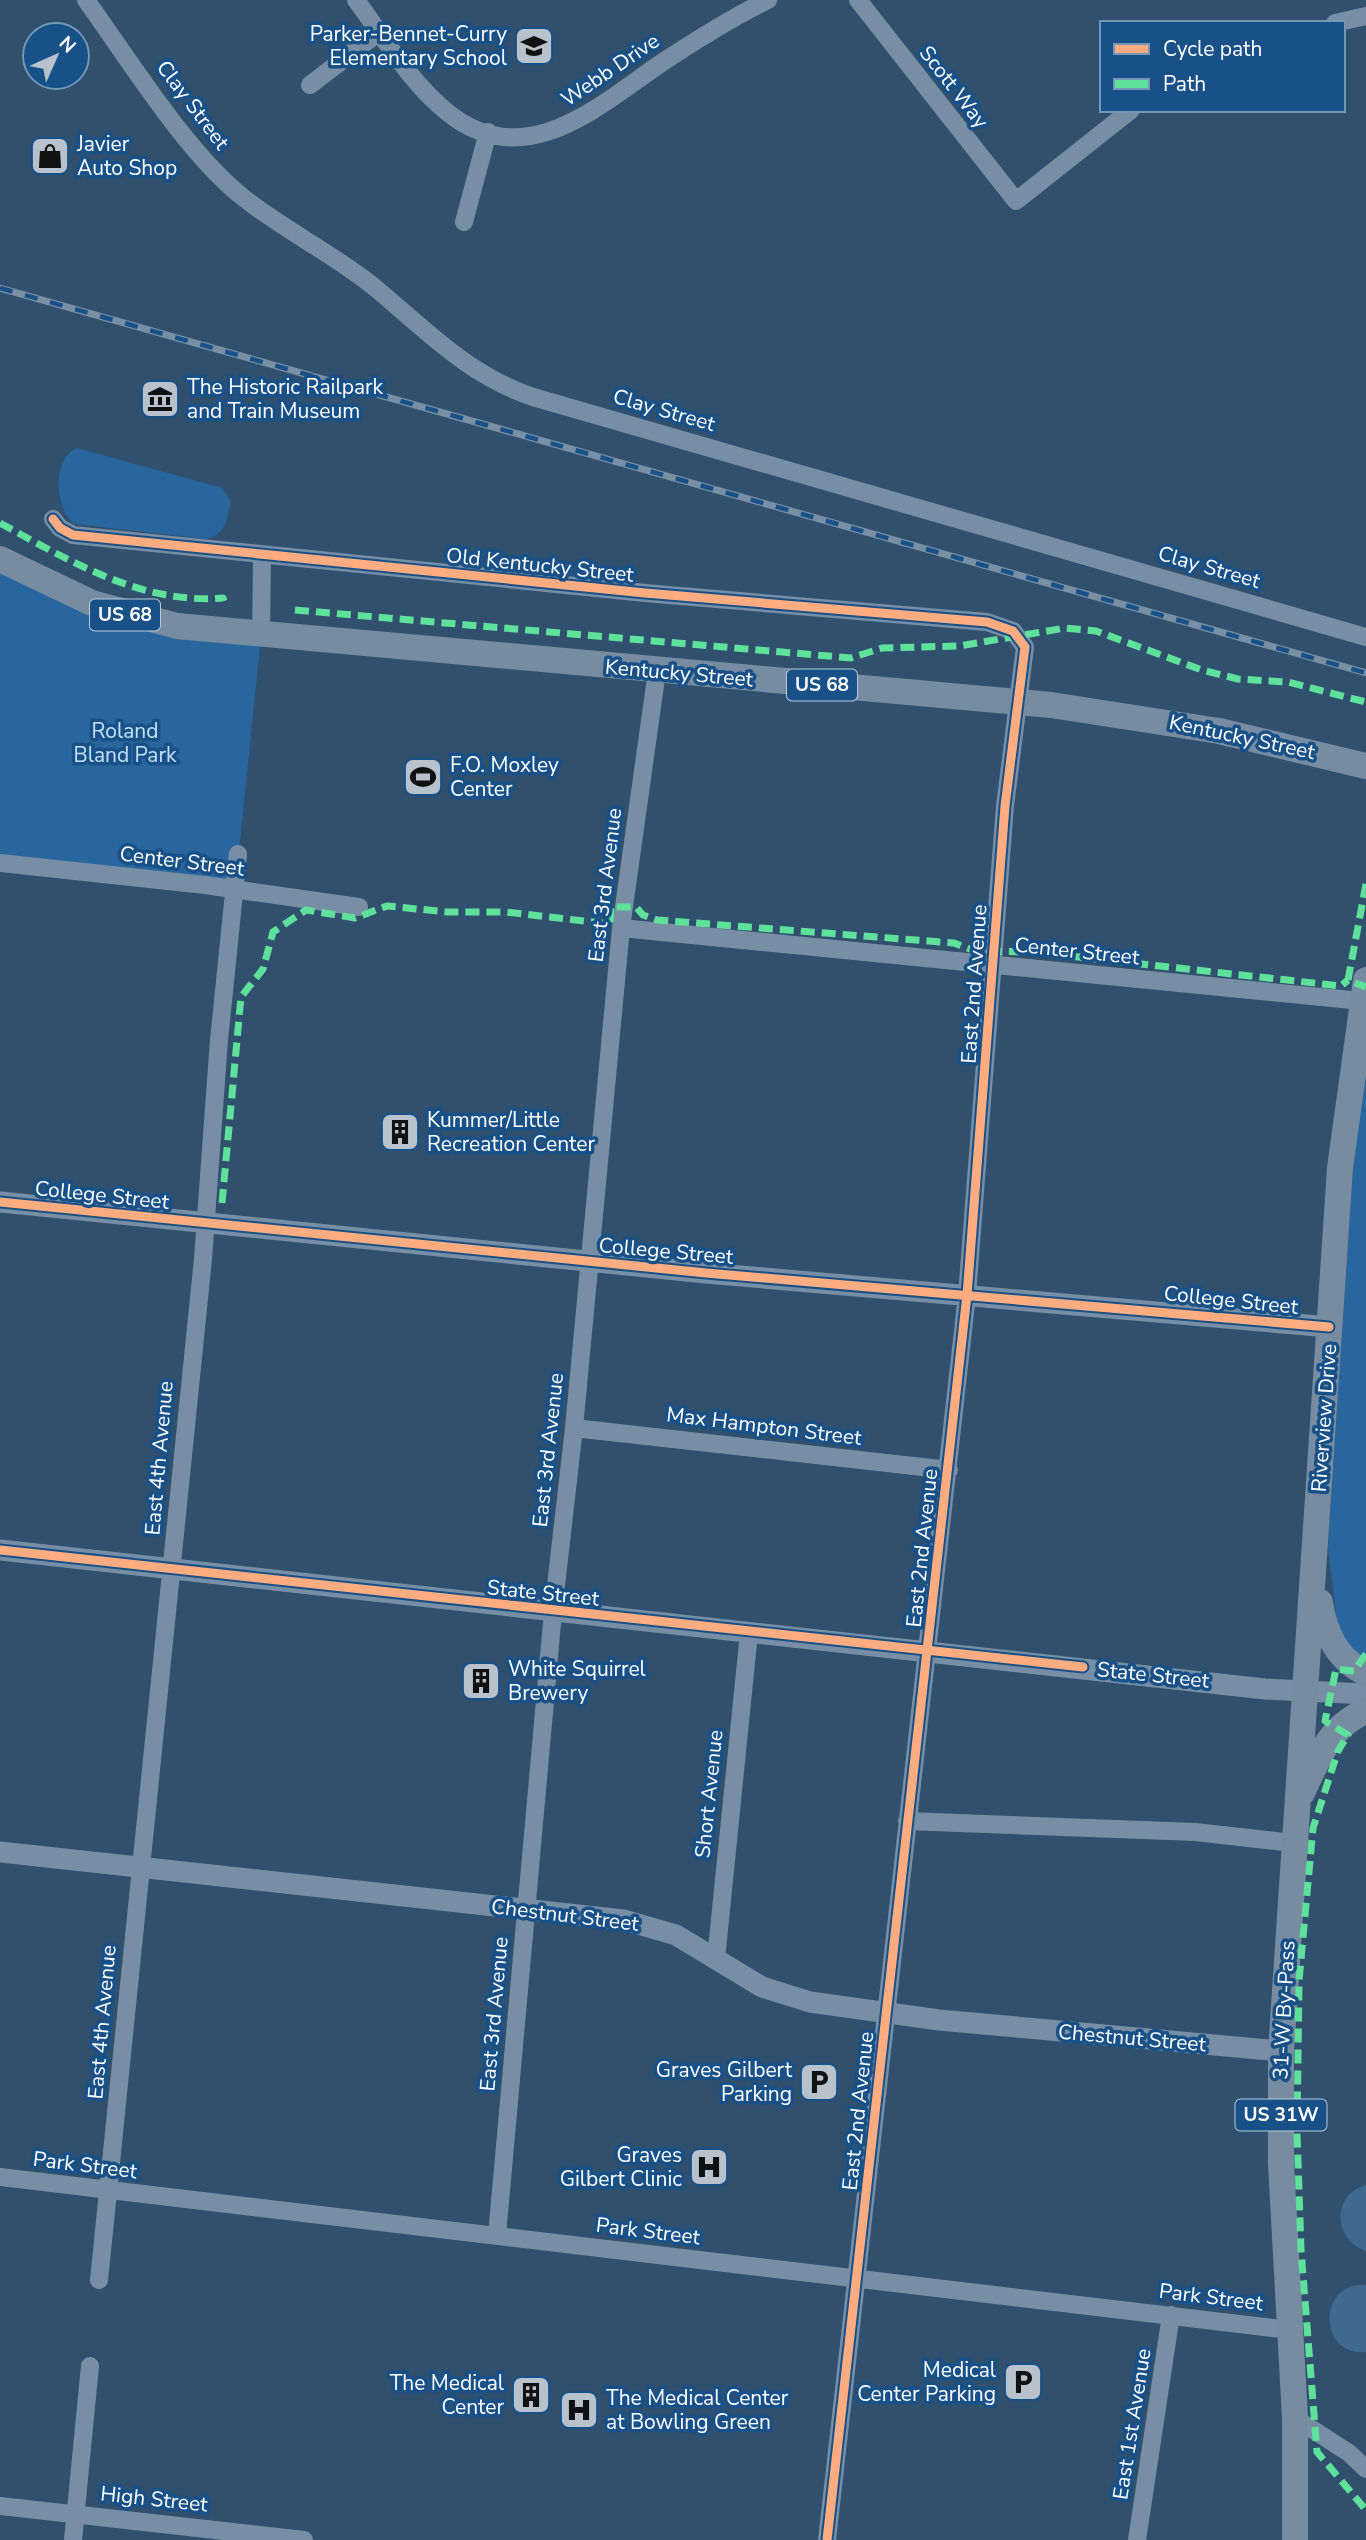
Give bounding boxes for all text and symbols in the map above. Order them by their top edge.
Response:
place label: Parker-Bennet-Curry Elementary School [310,20,508,72]
north arrow [21,21,91,91]
legend [1100,21,1345,112]
school or university icon: Parker-Bennet-Curry Elementary School [513,25,555,67]
street label: Webb Drive [555,27,665,113]
text: N [53,30,82,59]
text: Cycle path [1163,35,1262,63]
street label: Scott Way [913,40,995,134]
street label: Clay Street [150,55,236,156]
text: Path [1163,70,1206,98]
place label: Javier Auto Shop [76,130,177,182]
shop icon: Javier Auto Shop [29,135,71,177]
place label: The Historic Railpark and Train Museum [187,373,384,425]
museum icon: The Historic Railpark and Train Museum [139,378,181,420]
street label: Clay Street [610,382,719,438]
street label: Clay Street [1155,539,1264,595]
street label: Old Kentucky Street [445,541,636,589]
road number: US 68 [90,600,160,630]
street label: Kentucky Street [604,653,755,693]
road number: US 68 [787,670,857,700]
street label: Kentucky Street [1166,708,1318,766]
park label: Roland Bland Park [73,717,177,769]
place label: F.O. Moxley Center [450,751,559,803]
sports icon: F.O. Moxley Center [402,756,444,798]
street label: East 3rd Avenue [582,806,628,964]
street label: Center Street [118,839,246,883]
street label: East 2nd Avenue [954,903,994,1065]
street label: Center Street [1013,931,1141,972]
place label: Kummer/Little Recreation Center [427,1106,596,1158]
building icon: Kummer/Little Recreation Center [379,1111,421,1153]
street label: College Street [34,1174,171,1216]
street label: College Street [598,1231,735,1271]
street label: College Street [1163,1279,1300,1321]
street label: Riverview Drive [1305,1343,1343,1493]
street label: East 3rd Avenue [526,1371,570,1529]
street label: East 4th Avenue [138,1380,180,1536]
street label: Max Hampton Street [665,1400,864,1452]
street label: East 2nd Avenue [900,1467,944,1629]
street label: State Street [486,1573,601,1613]
place label: White Squirrel Brewery [508,1655,647,1707]
street label: State Street [1096,1655,1211,1695]
building icon: White Squirrel Brewery [460,1660,502,1702]
street label: Short Avenue [688,1728,730,1860]
street label: Chestnut Street [490,1892,641,1938]
street label: East 3rd Avenue [473,1936,515,2092]
street label: 31-W By-Pass [1266,1940,1302,2080]
street label: East 4th Avenue [81,1944,123,2100]
street label: Chestnut Street [1057,2018,1208,2058]
street label: East 2nd Avenue [836,2030,880,2192]
place label: Graves Gilbert Parking [656,2056,793,2108]
parking icon: Graves Gilbert Parking [798,2061,840,2103]
road number: US 31W [1236,2100,1326,2130]
place label: Graves Gilbert Clinic [560,2141,682,2193]
street label: Park Street [31,2145,139,2185]
hospital icon: Graves Gilbert Clinic [688,2146,730,2188]
street label: Park Street [594,2211,702,2251]
street label: Park Street [1157,2277,1265,2317]
street label: East 1st Avenue [1106,2346,1158,2502]
place label: Medical Center Parking [857,2356,997,2408]
parking icon: Medical Center Parking [1002,2361,1044,2403]
place label: The Medical Center [390,2369,505,2421]
building icon: The Medical Center [510,2374,552,2416]
place label: The Medical Center at Bowling Green [606,2384,789,2436]
hospital icon: The Medical Center at Bowling Green [558,2389,600,2431]
street label: High Street [99,2479,210,2519]

